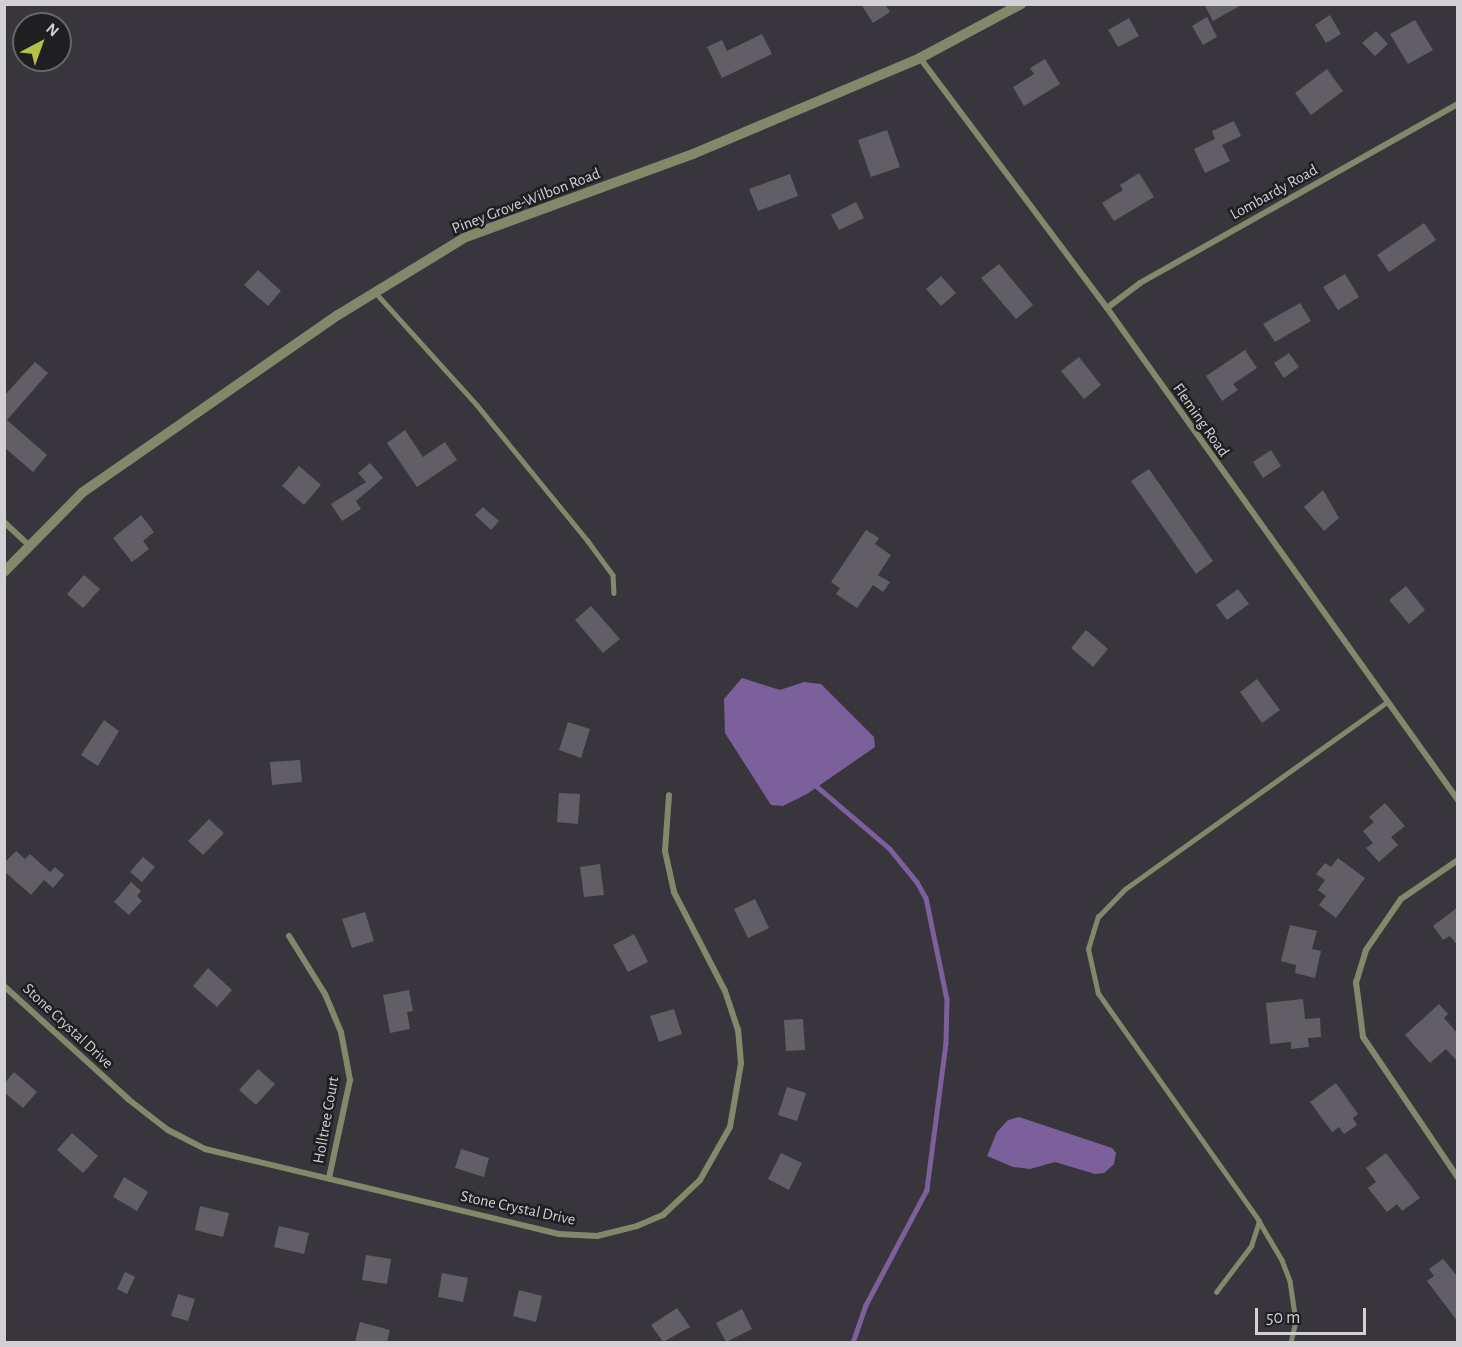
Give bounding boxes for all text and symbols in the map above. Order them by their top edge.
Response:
north arrow [12,12,72,72]
text: N [43,20,62,40]
street label: Lombardy Road [1227,160,1321,224]
street label: Piney Grove-Wilbon Road [449,164,603,238]
street label: Fleming Road [1169,379,1233,461]
street label: Stone Crystal Drive [19,979,117,1073]
street label: Holltree Court [309,1075,343,1165]
street label: Stone Crystal Drive [459,1186,577,1230]
scale bar [1258,1296,1369,1334]
text: 50 m [1266,1309,1300,1327]

